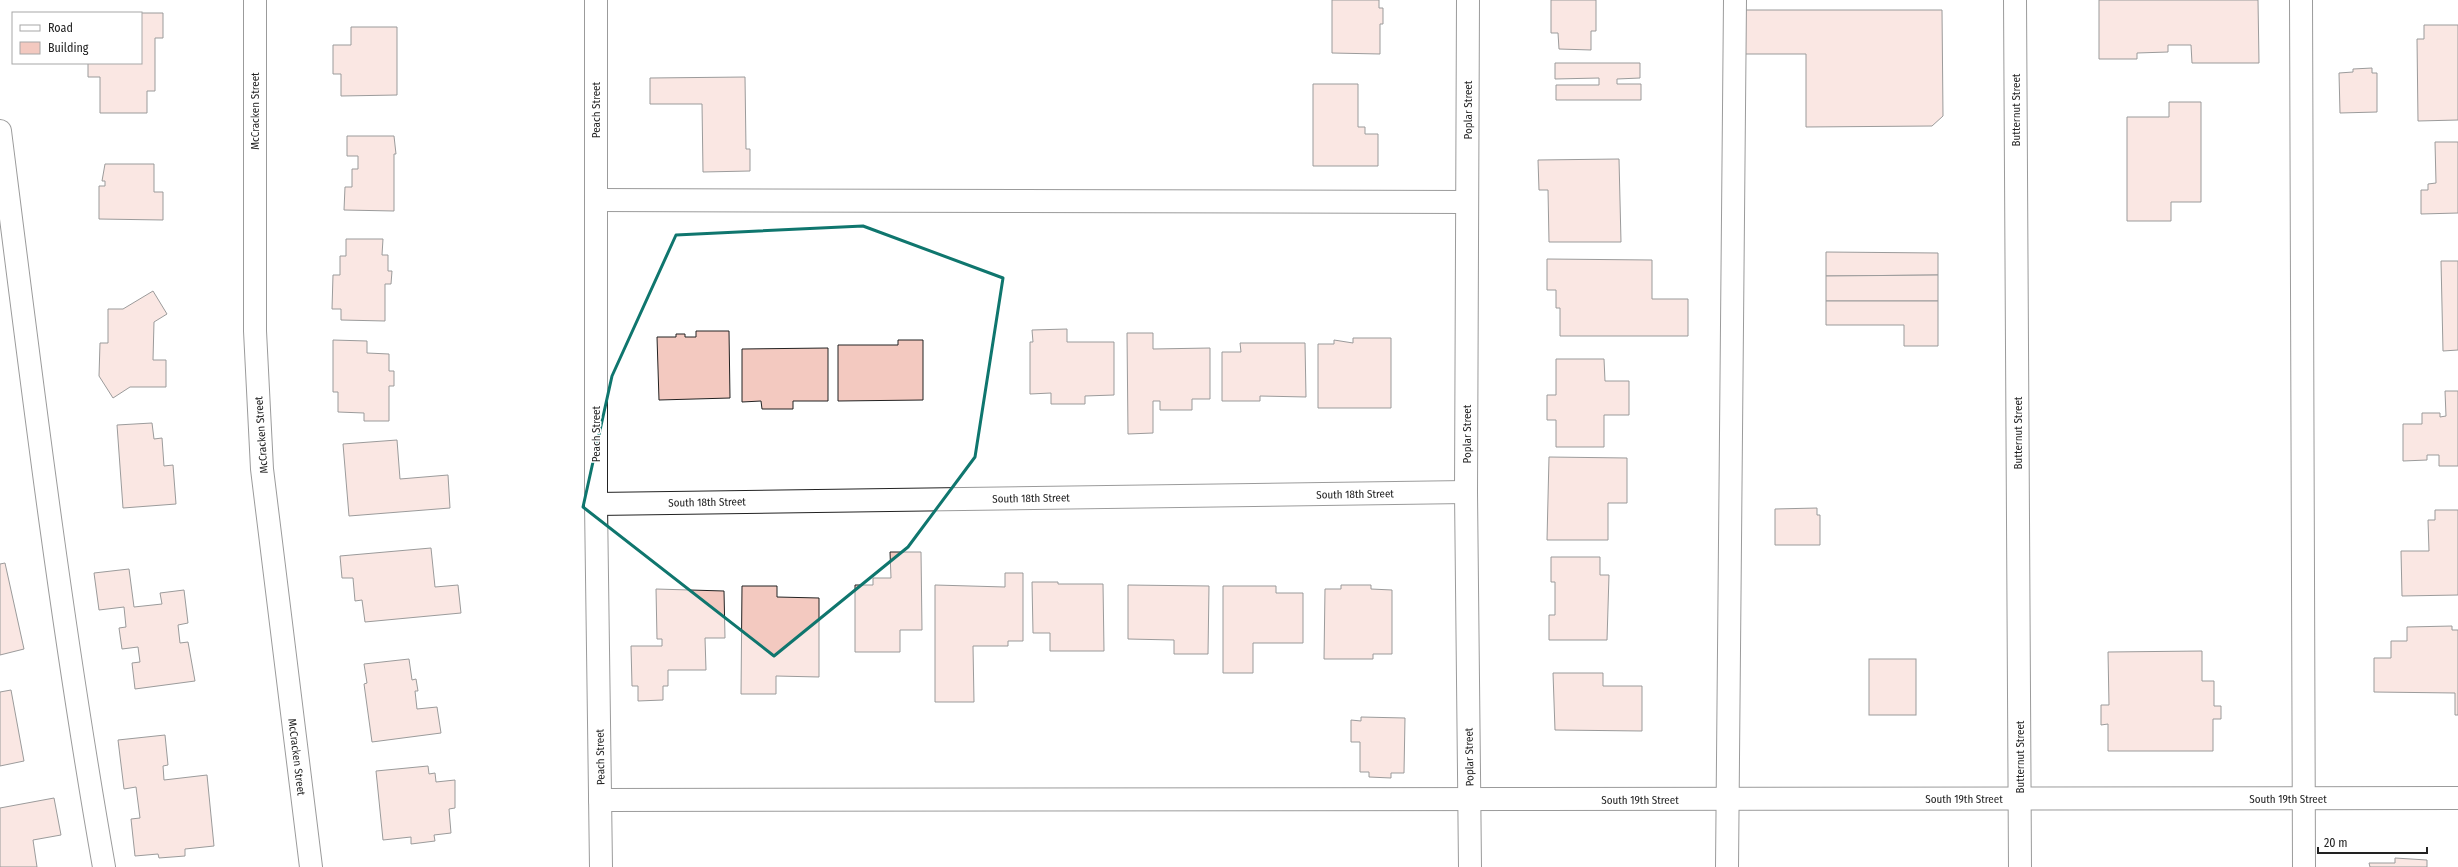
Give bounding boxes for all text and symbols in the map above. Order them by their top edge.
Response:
legend [12,12,142,64]
text: Road [48,21,73,35]
text: Building [48,41,89,55]
street label: McCracken Street [249,72,262,150]
street label: Butternut Street [2010,73,2023,146]
street label: Poplar Street [1462,80,1475,139]
street label: Peach Street [590,81,603,138]
street label: McCracken Street [252,395,271,474]
street label: Butternut Street [2012,396,2025,469]
street label: Poplar Street [1461,404,1474,463]
street label: Peach Street [590,405,603,462]
street label: South 18th Street [1316,487,1394,502]
street label: South 18th Street [992,491,1070,506]
street label: South 18th Street [668,495,746,510]
street label: McCracken Street [285,718,308,797]
street label: Butternut Street [2014,720,2027,793]
street label: Poplar Street [1462,727,1477,786]
street label: Peach Street [594,728,607,785]
street label: South 19th Street [1925,793,2003,806]
street label: South 19th Street [2249,793,2327,806]
street label: South 19th Street [1601,794,1679,807]
scale bar [2318,829,2427,855]
text: 20 m [2324,836,2348,850]

